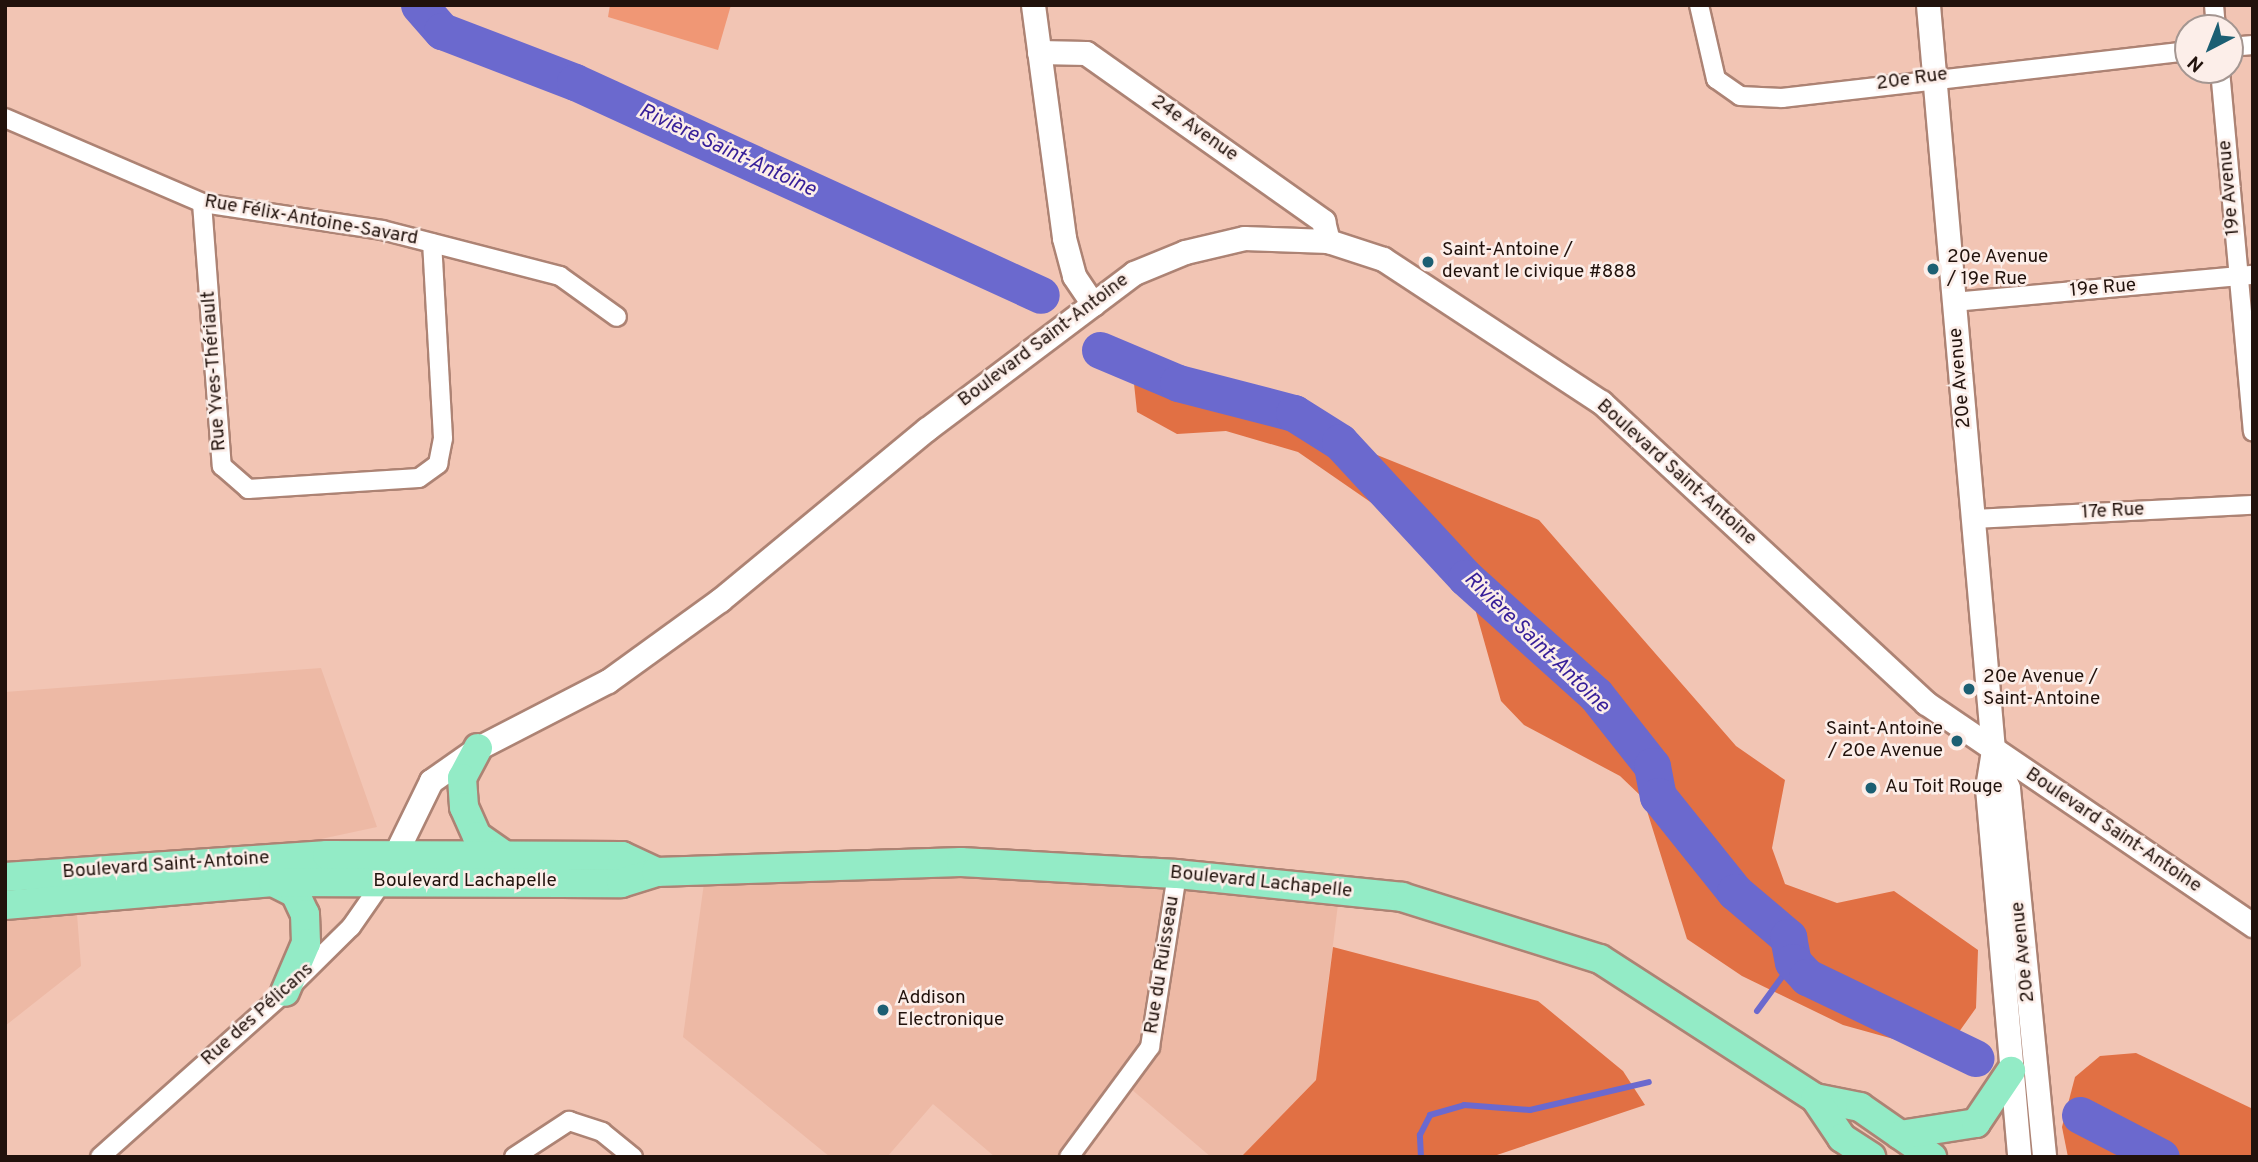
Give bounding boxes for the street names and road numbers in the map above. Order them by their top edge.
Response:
street label: 20e Rue [1875,64,1949,96]
street label: 24e Avenue [1146,91,1242,167]
street label: 19e Avenue [2214,139,2246,237]
street label: Rue Félix-Antoine-Savard [202,191,420,251]
street label: Boulevard Saint-Antoine [954,269,1134,413]
street label: 19e Rue [2069,275,2137,303]
street label: Rue Yves-Thériault [198,290,232,452]
street label: 20e Avenue [1945,326,1977,430]
street label: Boulevard Saint-Antoine [1591,395,1761,551]
street label: 17e Rue [2081,499,2145,525]
street label: Boulevard Saint-Antoine [2021,764,2205,898]
street label: Boulevard Saint-Antoine [62,847,270,885]
street label: Boulevard Lachapelle [1169,862,1353,904]
street label: Boulevard Lachapelle [373,871,557,893]
street label: Rue du Ruisseau [1141,894,1185,1036]
street label: 20e Avenue [2007,900,2041,1004]
street label: Rue des Pélicans [197,959,319,1071]

